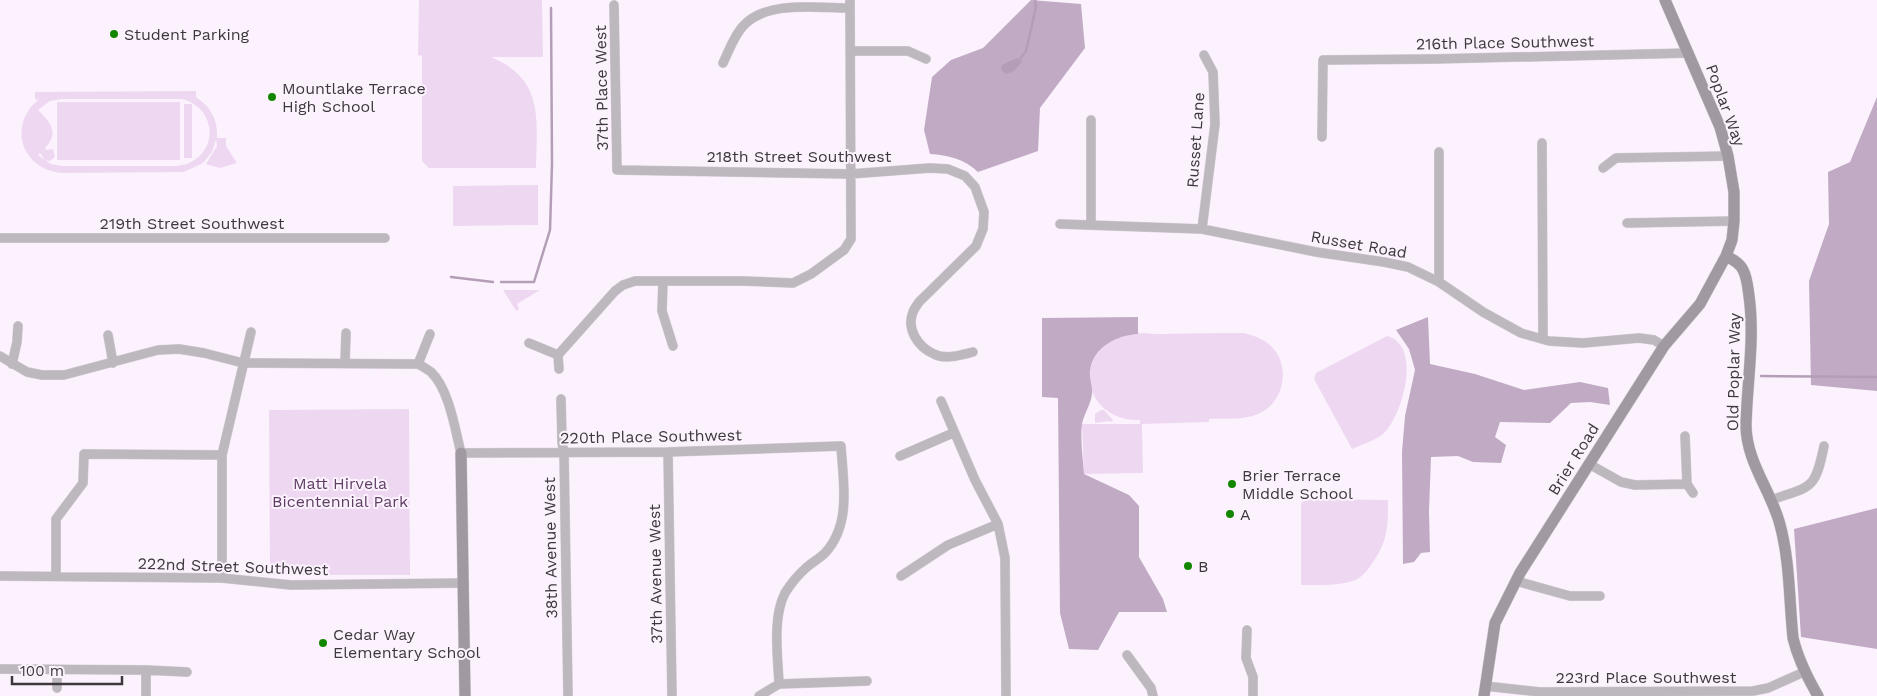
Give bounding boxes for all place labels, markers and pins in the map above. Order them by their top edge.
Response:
place label: Student Parking [124,25,250,44]
marker: Student Parking [108,28,120,40]
place label: Mountlake Terrace High School [282,79,426,116]
marker: Mountlake Terrace High School [266,91,278,103]
place label: Brier Terrace Middle School [1242,466,1353,503]
marker: Brier Terrace Middle School [1226,478,1238,490]
place label: A [1240,505,1251,524]
marker: A [1224,508,1236,520]
place label: B [1198,557,1208,576]
marker: B [1182,560,1194,572]
place label: Cedar Way Elementary School [333,625,481,662]
marker: Cedar Way Elementary School [317,637,329,649]

